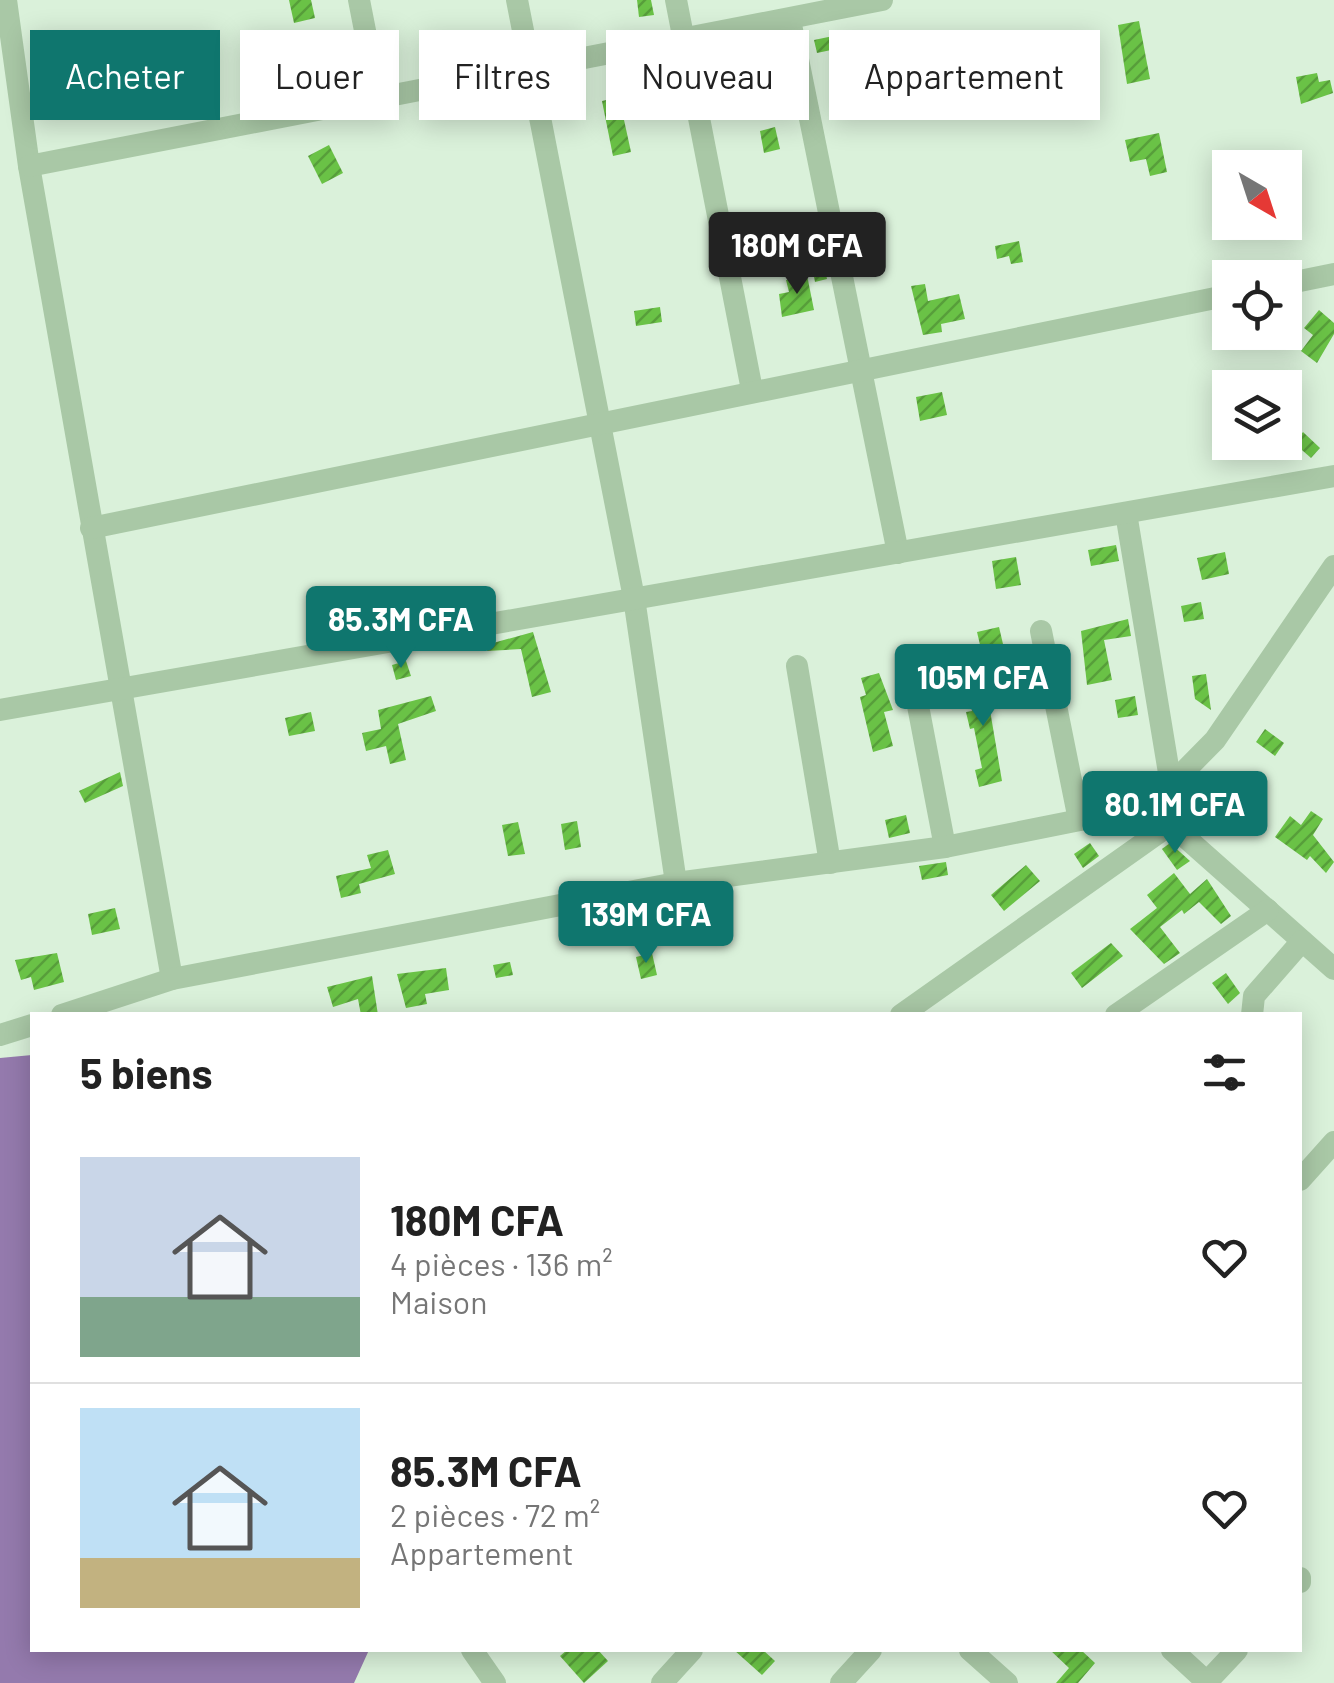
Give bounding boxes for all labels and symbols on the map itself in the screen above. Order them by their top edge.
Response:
north arrow [1212,150,1302,240]
pin: 180M CFA [694,212,900,297]
pin: 85.3M CFA [287,586,515,671]
pin: 105M CFA [880,644,1086,729]
pin: 80.1M CFA [1061,771,1289,856]
pin: 139M CFA [543,881,749,966]

